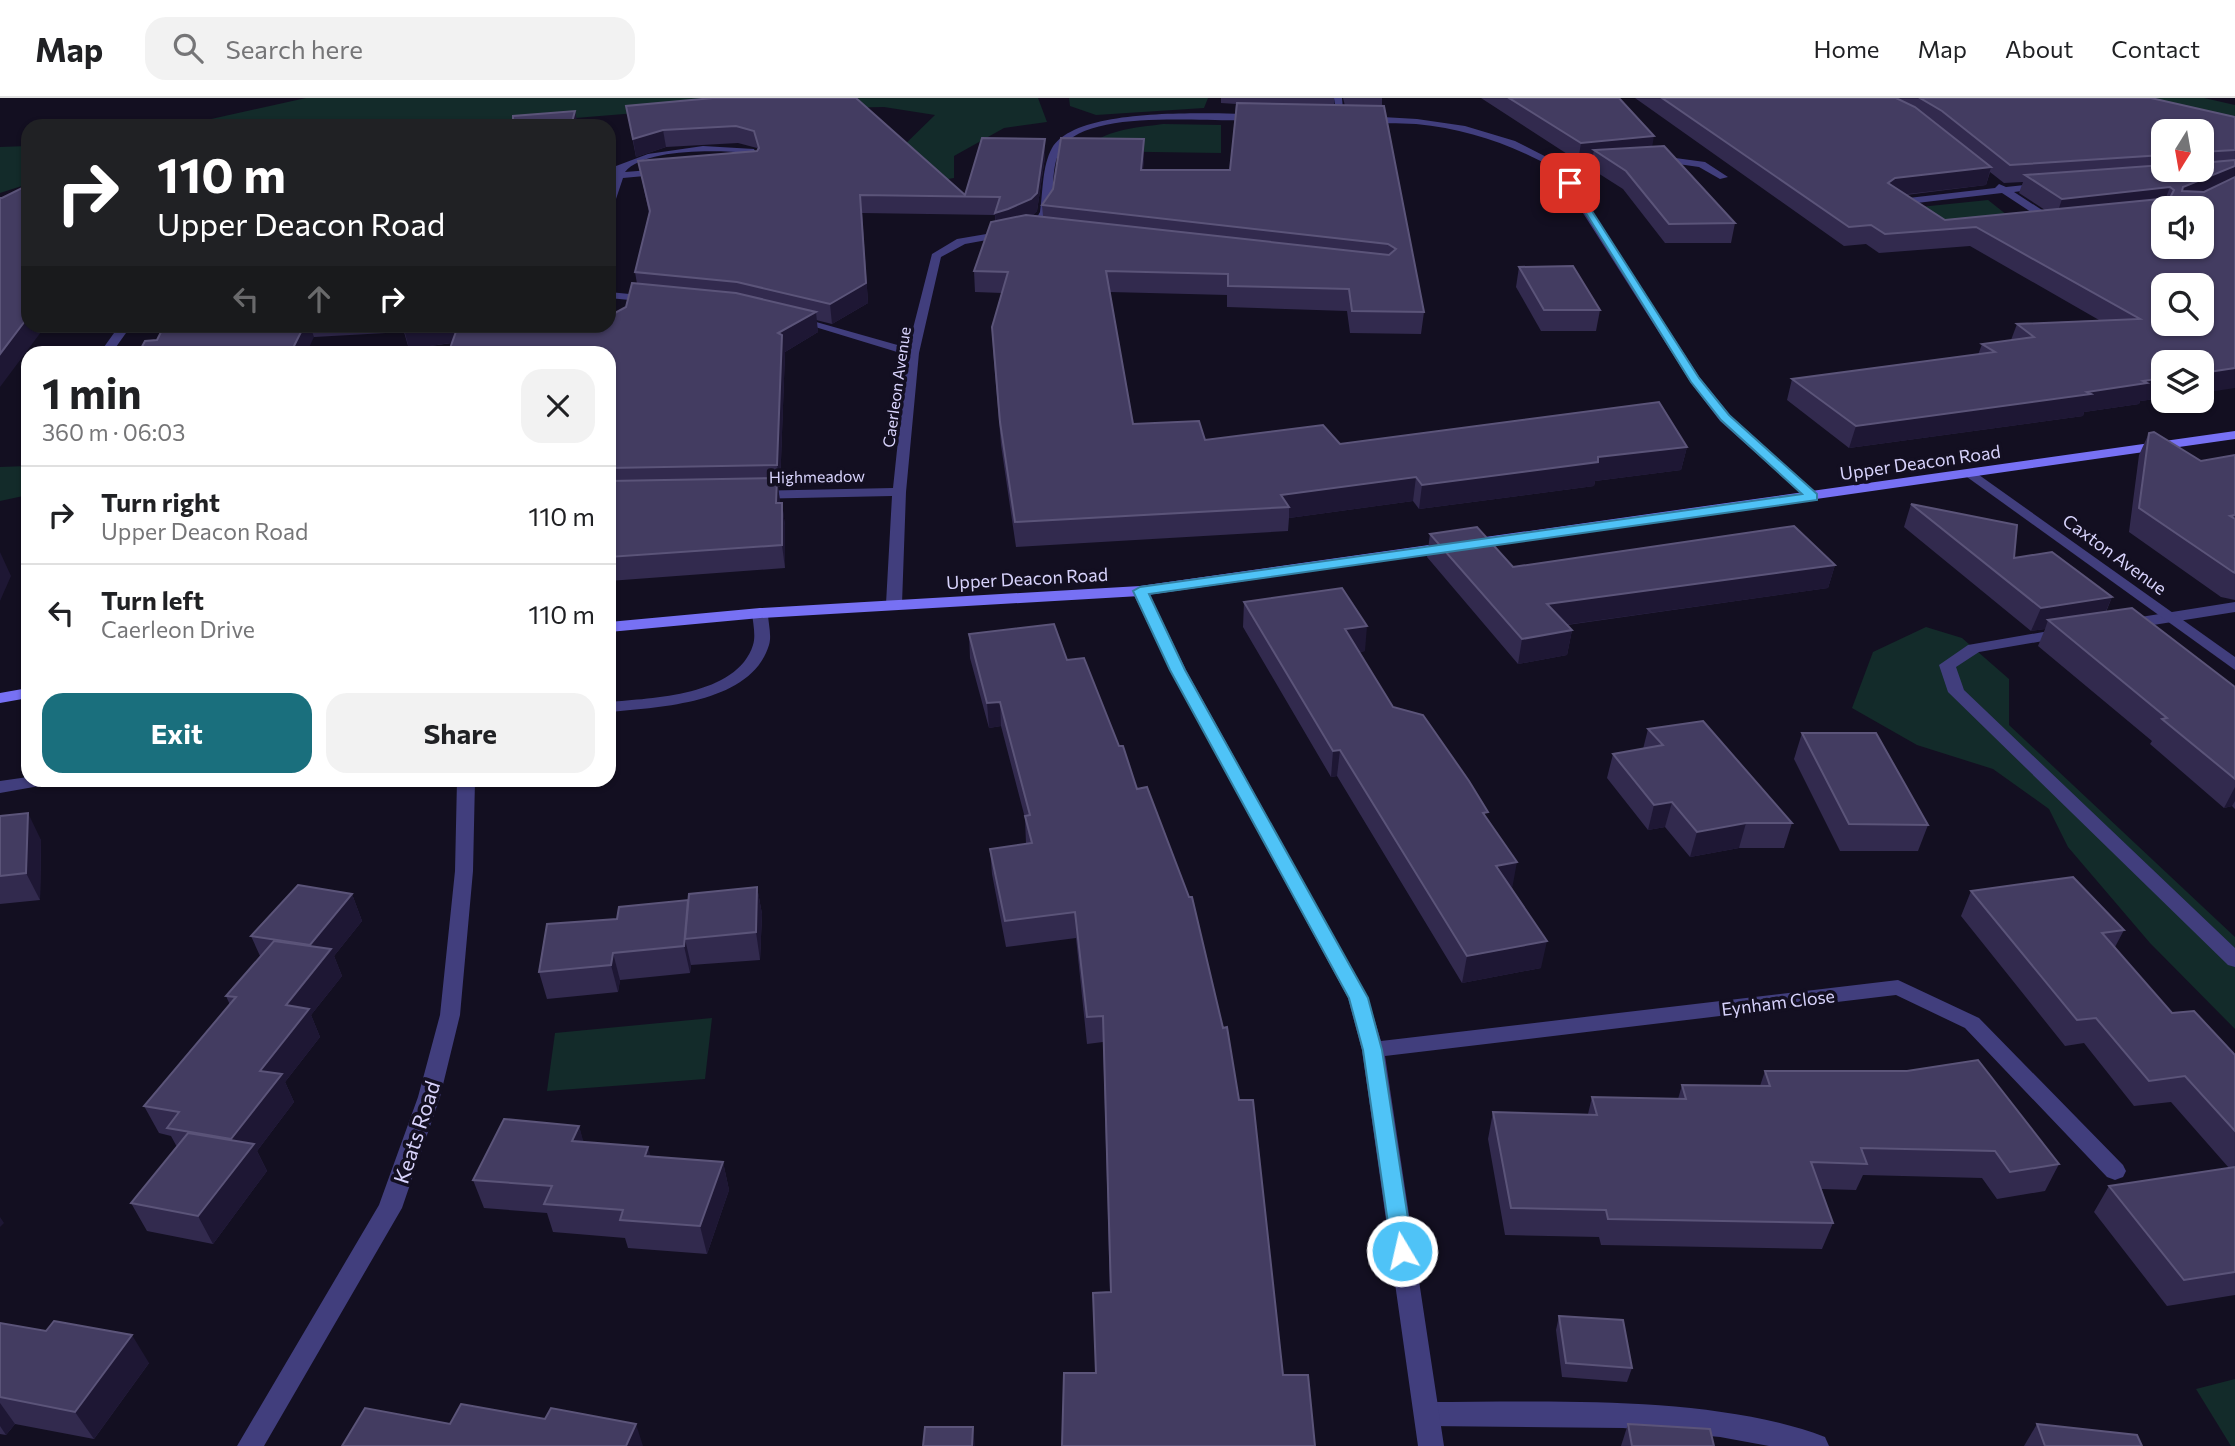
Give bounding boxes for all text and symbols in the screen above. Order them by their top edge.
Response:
search box [145,17,635,80]
text: Map [35,28,103,69]
icon: search [169,29,207,67]
text: Search here [225,33,363,64]
text: Home [1814,34,1880,63]
text: Map [1918,34,1967,63]
text: About [2005,34,2073,63]
text: Contact [2111,34,2200,63]
north arrow [2151,119,2214,182]
map controls [2151,119,2214,413]
text: 110 m [157,143,286,203]
icon: right [42,147,133,238]
pin [1540,153,1600,213]
icon: arrive [1551,164,1589,202]
button: sound [2151,196,2214,259]
text: Upper Deacon Road [157,203,445,243]
button: search [2151,273,2214,336]
icon: left [227,280,265,318]
icon: ahead [300,280,338,318]
icon: right [373,280,411,318]
street label: Caerleon Avenue [878,325,914,449]
button: layers [2151,350,2214,413]
text: 1 min [42,366,142,418]
button: close [521,369,595,443]
text: 360 m · 06:03 [42,418,185,446]
street label: Upper Deacon Road [1838,440,2002,484]
street label: Highmeadow [769,466,865,486]
text: Turn right [101,486,220,517]
icon: right [42,496,80,534]
text: 110 m [528,500,595,531]
street label: Caxton Avenue [2059,509,2171,599]
text: Upper Deacon Road [101,517,308,545]
street label: Upper Deacon Road [945,563,1109,593]
text: Turn left [101,584,204,615]
icon: left [42,594,80,632]
text: 110 m [528,598,595,629]
text: Caerleon Drive [101,615,255,643]
button: Exit [42,693,312,773]
button: Share [326,693,595,773]
street label: Eynham Close [1720,984,1836,1020]
street label: Keats Road [388,1077,444,1187]
position arrow [1365,1214,1439,1288]

